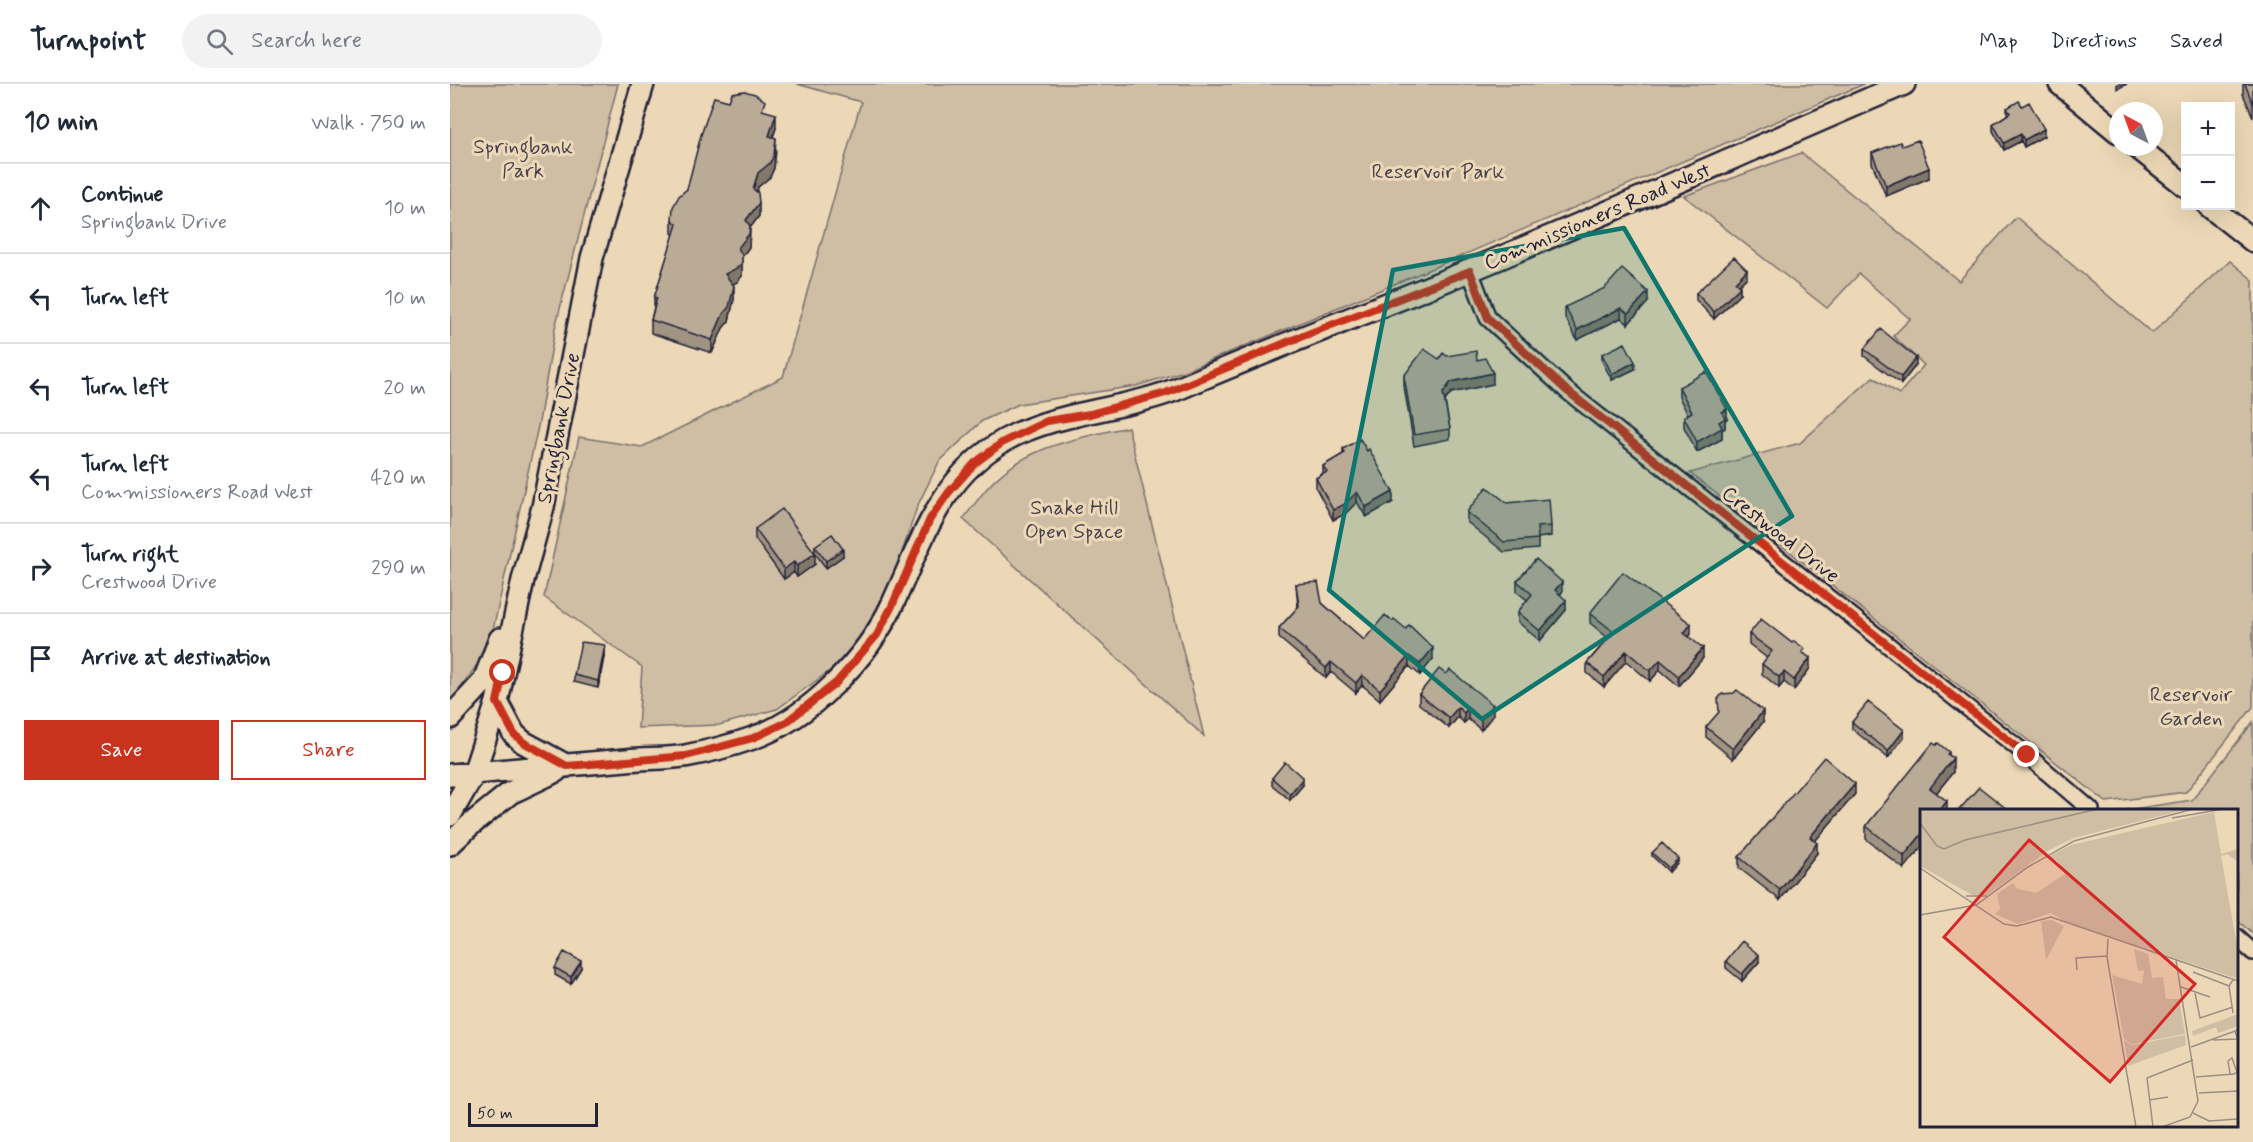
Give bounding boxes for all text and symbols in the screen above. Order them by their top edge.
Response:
search box [182,14,602,68]
text: Turnpoint [30,23,146,60]
icon: search [203,25,236,58]
text: Search here [251,27,362,55]
text: Map [1979,27,2018,55]
text: Directions [2051,27,2137,55]
text: Saved [2170,27,2223,55]
north arrow [2109,102,2163,156]
map controls [2181,102,2235,210]
button: + [2181,102,2235,156]
text: 10 min [24,106,99,140]
text: Walk · 750 m [311,110,426,137]
park label: Springbank Park [473,133,573,185]
street label: Commissioners Road West [1480,156,1715,277]
button: − [2181,156,2235,210]
park label: Reservoir Park [1372,158,1505,186]
text: Continue [81,181,163,209]
icon: ahead [24,192,57,225]
text: 10 m [384,195,426,222]
text: Springbank Drive [81,209,227,236]
icon: left [24,282,57,315]
text: Turn left [81,284,169,312]
text: 10 m [384,285,426,312]
street label: Springbank Drive [531,350,589,506]
icon: left [24,372,57,405]
text: Turn left [81,374,169,402]
text: 20 m [383,375,426,402]
text: Turn left [81,451,169,479]
icon: left [24,462,57,495]
text: 420 m [370,465,426,492]
text: Commissioners Road West [81,479,313,506]
street label: Crestwood Drive [1715,480,1845,590]
park label: Snake Hill Open Space [1025,494,1123,546]
text: Turn right [81,541,179,569]
icon: right [24,552,57,585]
text: 290 m [371,555,426,582]
text: Crestwood Drive [81,569,217,596]
icon: arrive [24,642,57,675]
text: Arrive at destination [81,644,271,672]
route start [489,659,515,685]
park label: Reservoir Garden [2150,681,2233,733]
button: Save [24,720,219,780]
button: Share [231,720,426,780]
route end [2013,741,2039,767]
inset map [1920,809,2238,1127]
scale bar [468,1100,598,1128]
text: 50 m [477,1103,513,1124]

